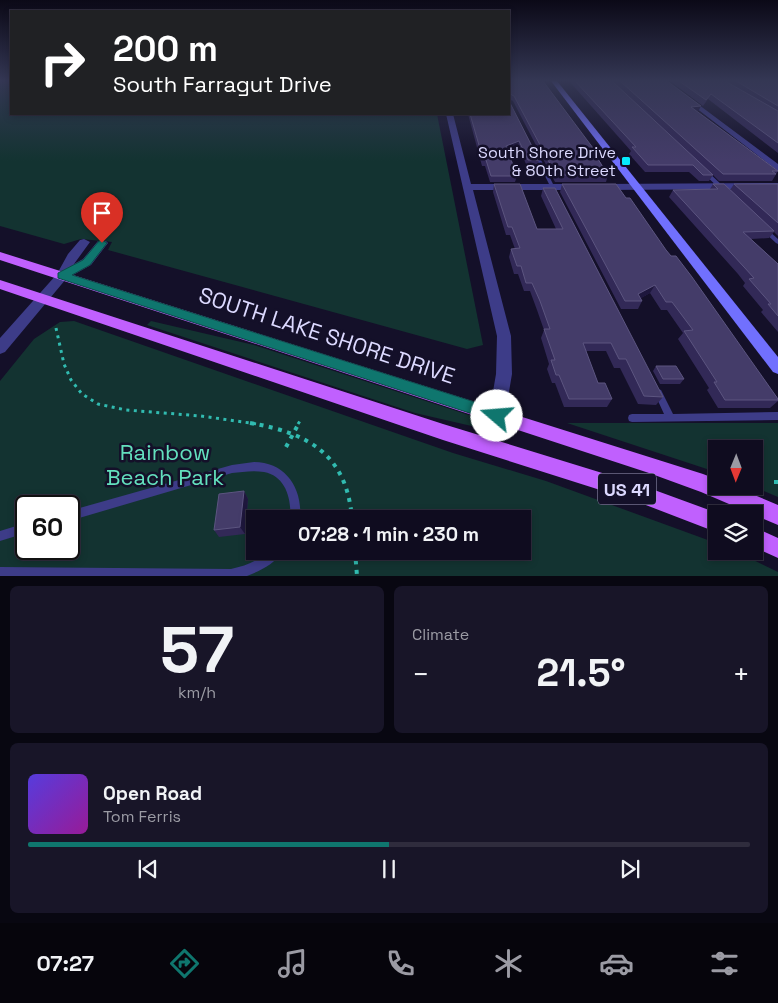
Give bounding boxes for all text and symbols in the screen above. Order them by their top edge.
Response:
text: 200 m [113,27,218,71]
icon: right [30,30,95,95]
text: South Farragut Drive [113,70,332,98]
place label: South Shore Drive & 80th Street [478,142,616,181]
marker: South Shore Drive & 80th Street [620,155,632,167]
pin [81,192,123,243]
icon: arrive [88,199,116,227]
street label: SOUTH LAKE SHORE DRIVE [195,280,459,390]
position arrow [470,389,522,441]
park label: Rainbow Beach Park [106,438,224,491]
north arrow [708,440,762,495]
map controls [708,440,763,560]
road number: US 41 [598,474,656,504]
speed limit sign: 60 [15,495,80,560]
button: layers [708,505,763,560]
text: 07:28 · 1 min · 230 m [298,522,479,547]
text: 57 [160,608,234,691]
text: Climate [412,624,469,645]
text: 21.5° [537,649,625,697]
text: − [412,656,429,692]
text: + [733,656,750,692]
text: km/h [178,682,216,703]
text: Open Road [103,781,202,806]
text: Tom Ferris [103,806,181,827]
icon: previous [134,855,162,883]
icon: pause [375,855,403,883]
icon: next [616,855,644,883]
icon: directions [167,946,202,981]
icon: music [275,946,310,981]
icon: phone [383,946,418,981]
icon: climate [491,946,526,981]
icon: car [599,946,634,981]
icon: filters [707,946,742,981]
text: 07:27 [36,949,94,977]

